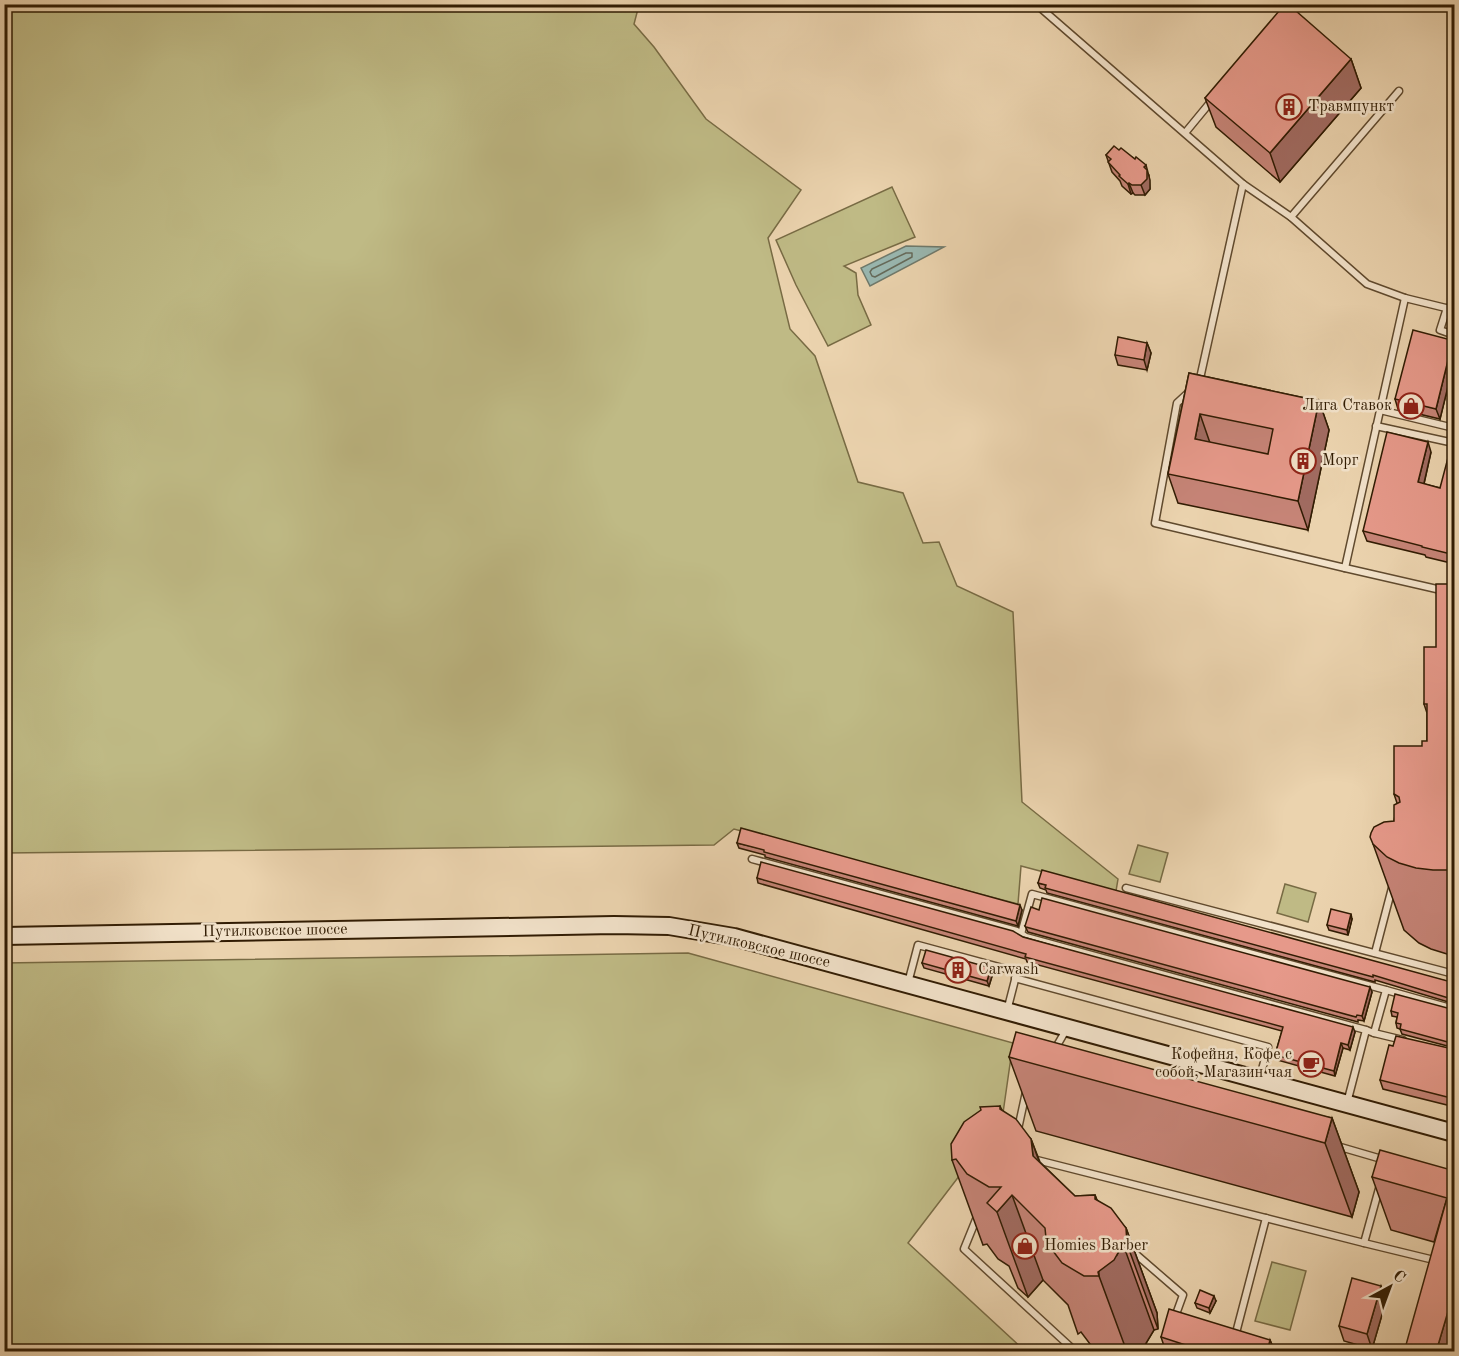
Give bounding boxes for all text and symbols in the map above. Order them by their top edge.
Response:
building icon: Травмпункт [1274,92,1304,122]
place label: Травмпункт [1308,99,1394,115]
shop icon: Лига Ставок [1396,391,1426,421]
place label: Лига Ставок [1302,398,1392,414]
building icon: Морг [1288,446,1318,476]
place label: Морг [1322,453,1359,469]
street label: Путилковское шоссе [202,922,348,940]
street label: Путилковское шоссе [686,923,832,971]
building icon: Carwash [943,955,973,985]
place label: Carwash [978,962,1039,978]
place label: Кофейня, Кофе с собой, Магазин чая [1155,1047,1292,1081]
cafe icon: Кофейня, Кофе с собой, Магазин чая [1296,1049,1326,1079]
shop icon: Homies Barber [1010,1231,1040,1261]
place label: Homies Barber [1044,1238,1148,1254]
north arrow [1360,1257,1420,1317]
text: С [1389,1268,1408,1287]

